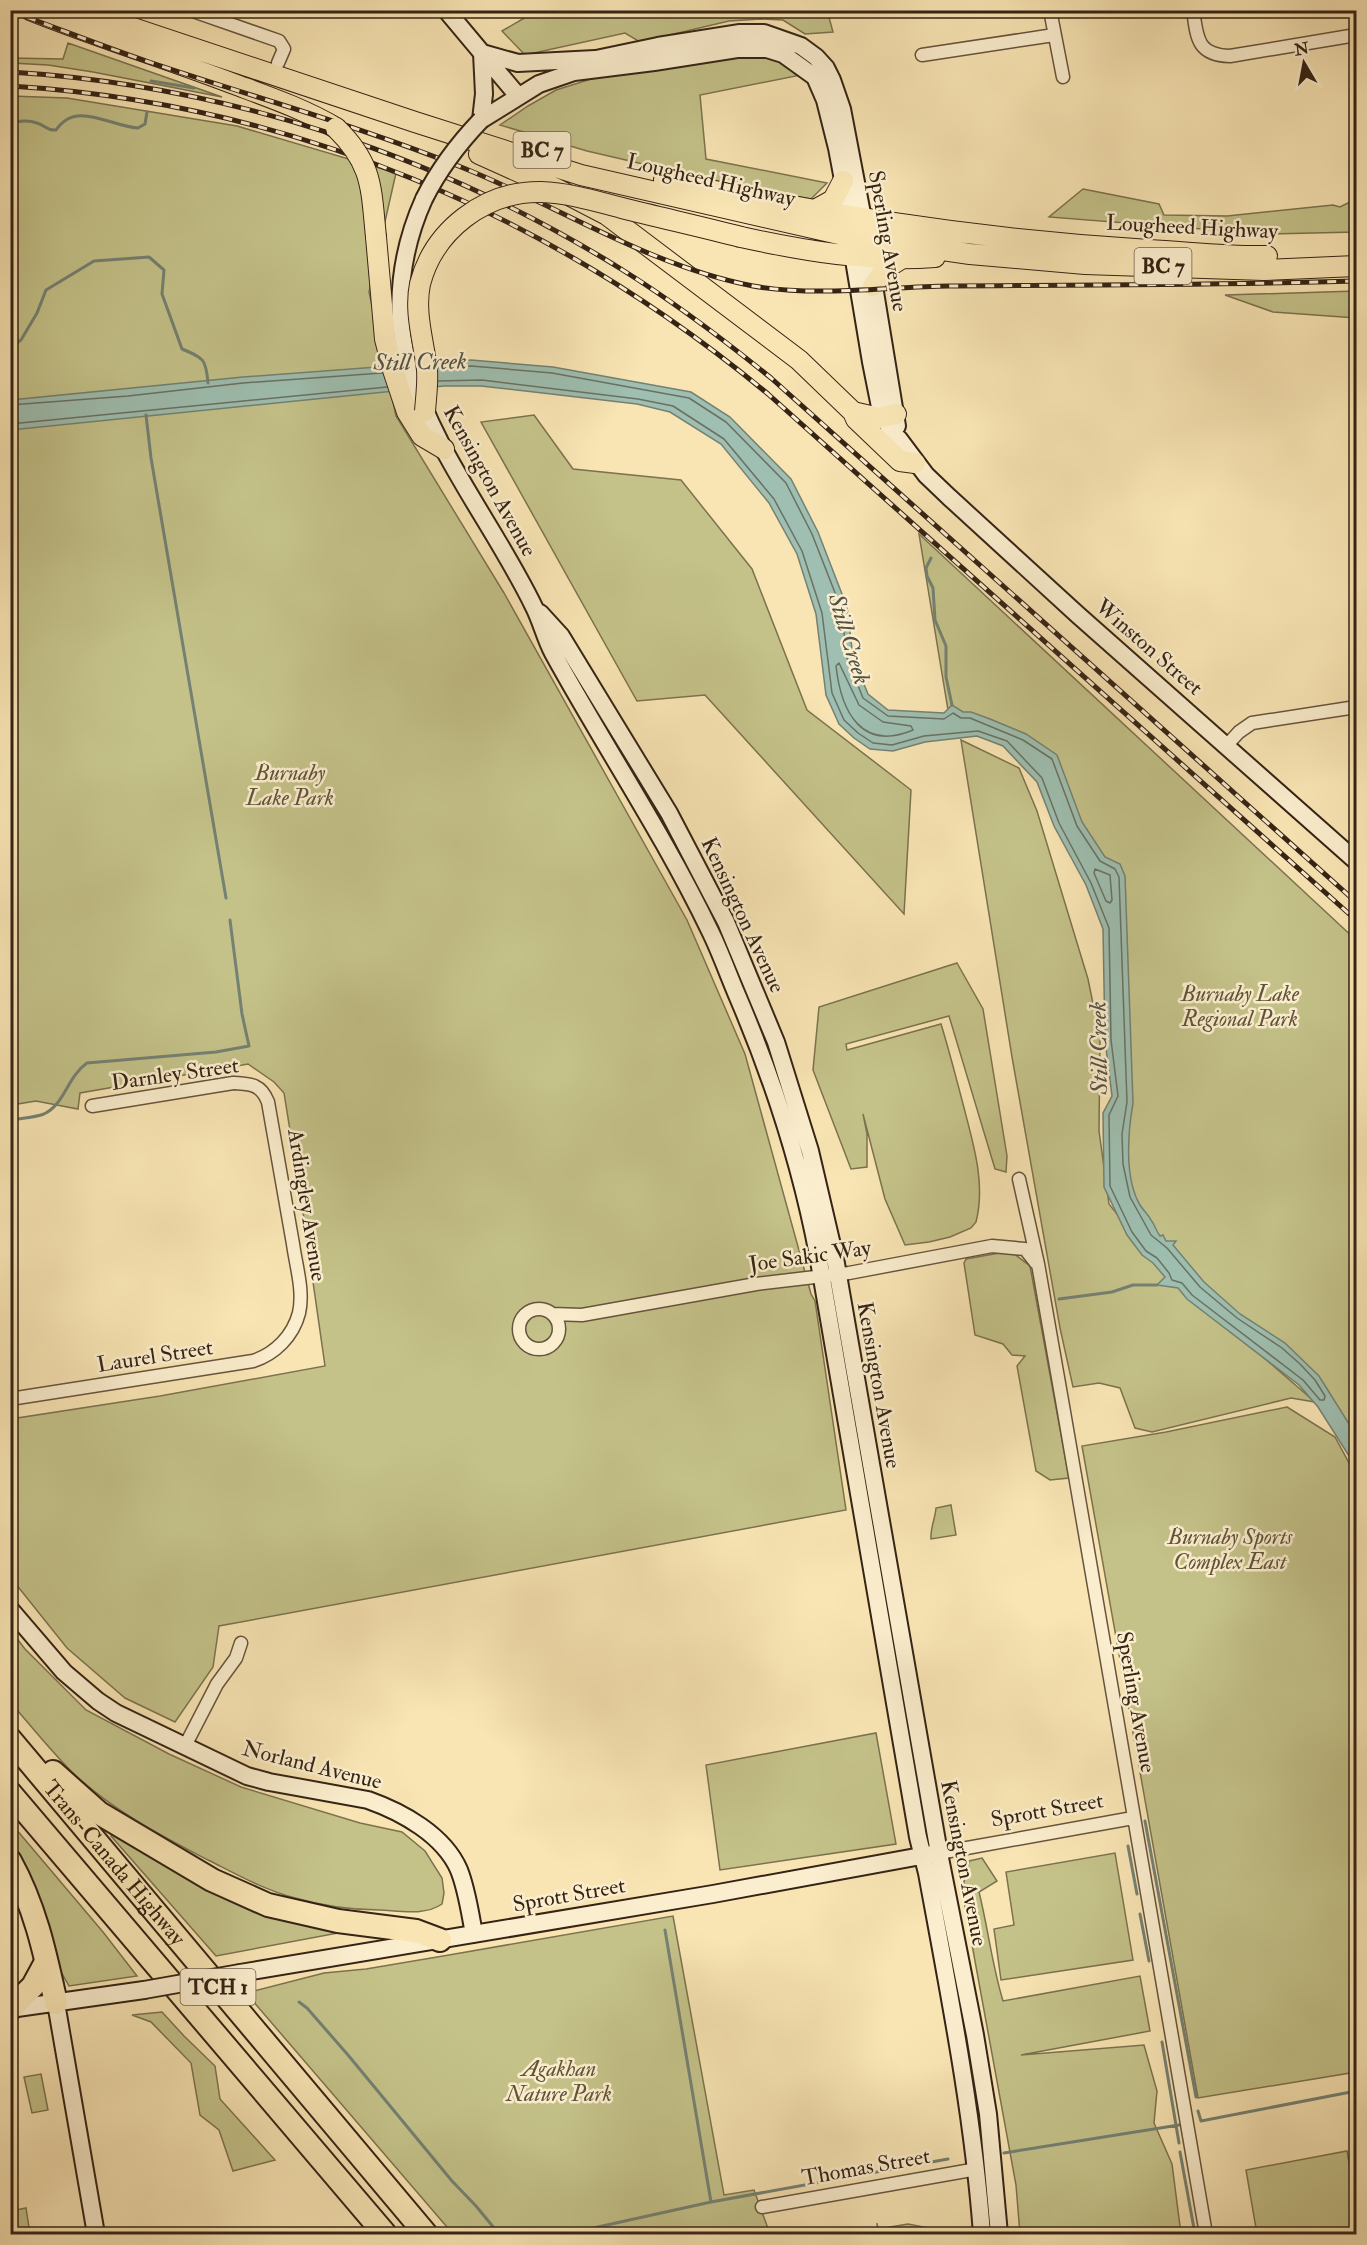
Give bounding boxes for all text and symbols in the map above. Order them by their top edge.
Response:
north arrow [1274,33,1334,93]
text: N [1292,38,1311,60]
road number: BC 7 [514,132,570,168]
street label: Lougheed Highway [624,147,798,213]
street label: Sperling Avenue [861,168,914,314]
street label: Lougheed Highway [1105,209,1279,246]
road number: BC 7 [1134,248,1192,284]
water label: Still Creek [372,346,467,378]
street label: Kensington Avenue [437,401,543,561]
water label: Still Creek [820,589,878,688]
street label: Winston Street [1089,592,1209,701]
park label: Burnaby Lake Park [245,759,334,812]
street label: Kensington Avenue [695,833,791,997]
park label: Burnaby Lake Regional Park [1180,980,1300,1033]
water label: Still Creek [1083,1001,1115,1096]
street label: Darnley Street [109,1051,241,1097]
street label: Ardingley Avenue [281,1126,333,1283]
street label: Joe Sakic Way [746,1234,873,1279]
street label: Kensington Avenue [851,1300,907,1470]
street label: Laurel Street [95,1333,215,1379]
park label: Burnaby Sports Complex East [1167,1523,1293,1576]
street label: Sperling Avenue [1109,1629,1162,1775]
street label: Norland Avenue [239,1734,385,1796]
street label: Trans-Canada Highway [37,1775,192,1952]
street label: Kensington Avenue [934,1778,994,1948]
street label: Sprott Street [988,1786,1106,1835]
street label: Sprott Street [510,1871,628,1920]
road number: TCH 1 [180,1969,256,2005]
park label: Agakhan Nature Park [505,2055,612,2108]
street label: Thomas Street [800,2142,932,2192]

